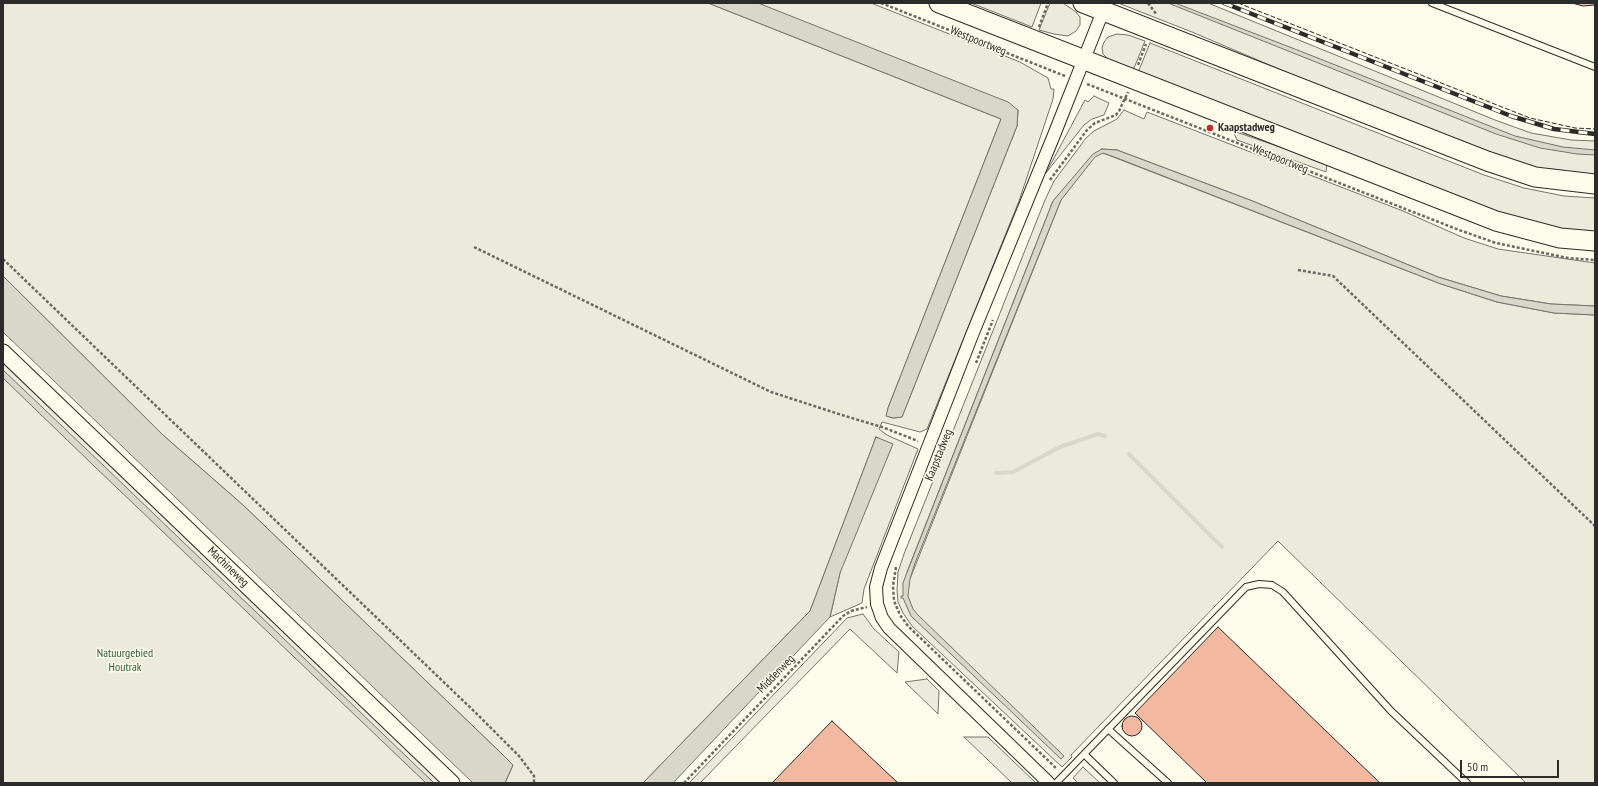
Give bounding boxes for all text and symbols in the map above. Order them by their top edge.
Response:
street label: Westpoortweg [948,23,1008,59]
place label: Kaapstadweg [1218,121,1275,135]
marker: Kaapstadweg [1205,123,1215,133]
street label: Westpoortweg [1250,141,1310,177]
street label: Kaapstadweg [922,427,956,483]
street label: Machineweg [204,544,252,590]
park label: Natuurgebied Houtrak [97,647,153,675]
street label: Middenweg [754,652,798,696]
scale bar [1462,752,1561,778]
text: 50 m [1467,759,1488,774]

